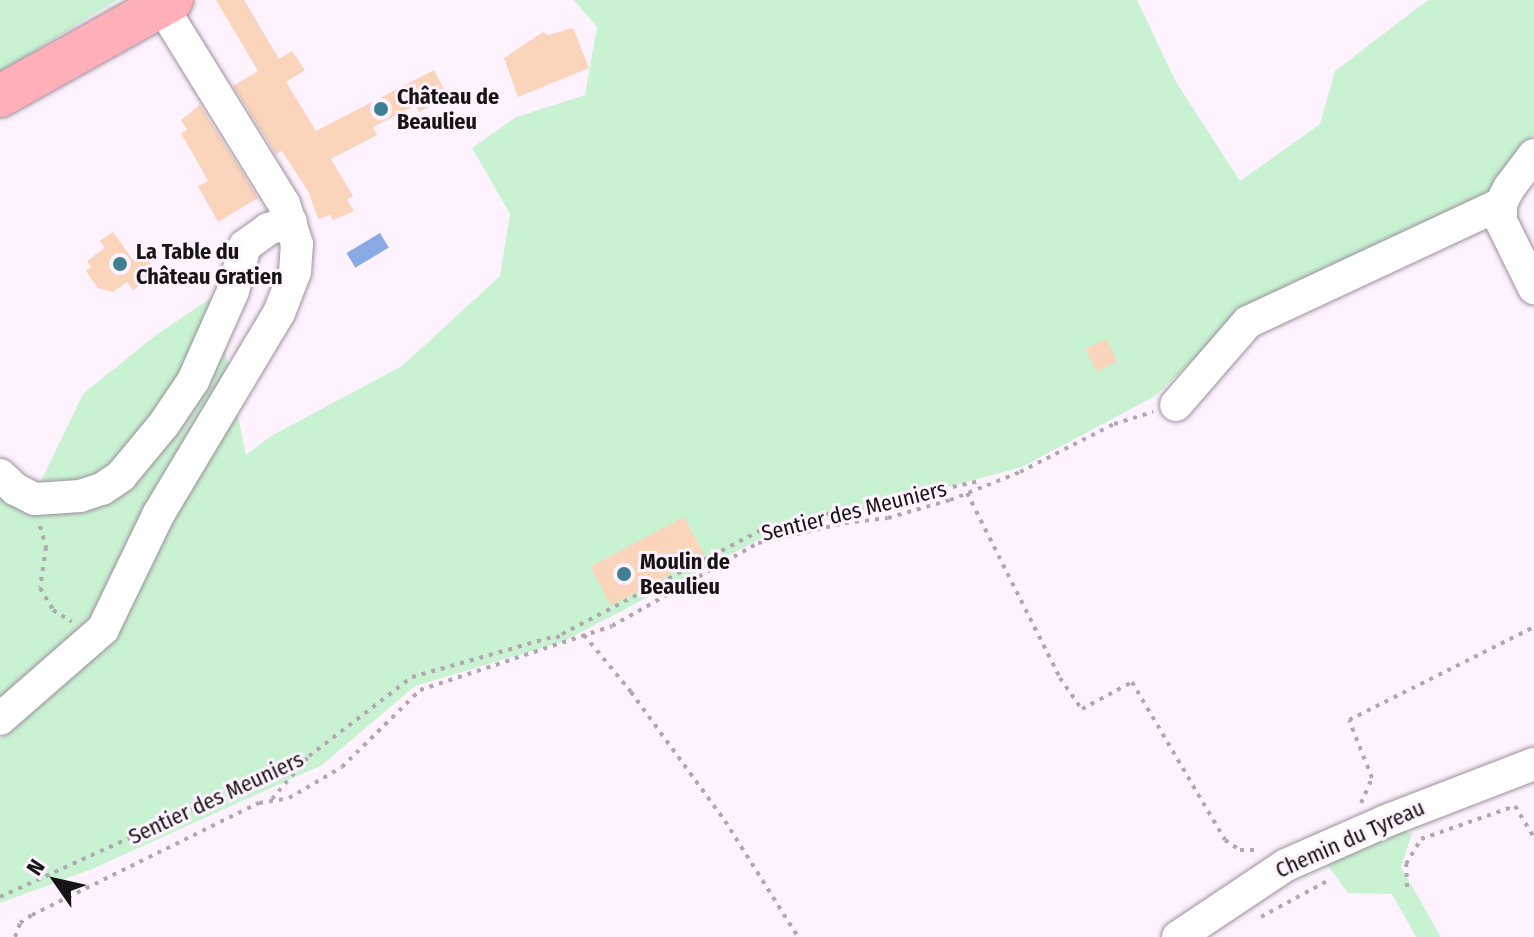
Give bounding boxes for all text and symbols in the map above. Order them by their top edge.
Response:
place label: Château de Beaulieu [397,83,499,134]
marker: Château de Beaulieu [372,100,390,118]
place label: La Table du Château Gratien [136,238,282,290]
marker: La Table du Château Gratien [111,255,129,273]
street label: Sentier des Meuniers [759,475,949,547]
place label: Moulin de Beaulieu [640,548,730,600]
marker: Moulin de Beaulieu [615,565,633,583]
street label: Sentier des Meuniers [124,746,308,850]
street label: Chemin du Tyreau [1271,794,1429,884]
north arrow [16,841,96,921]
text: N [21,854,51,880]

